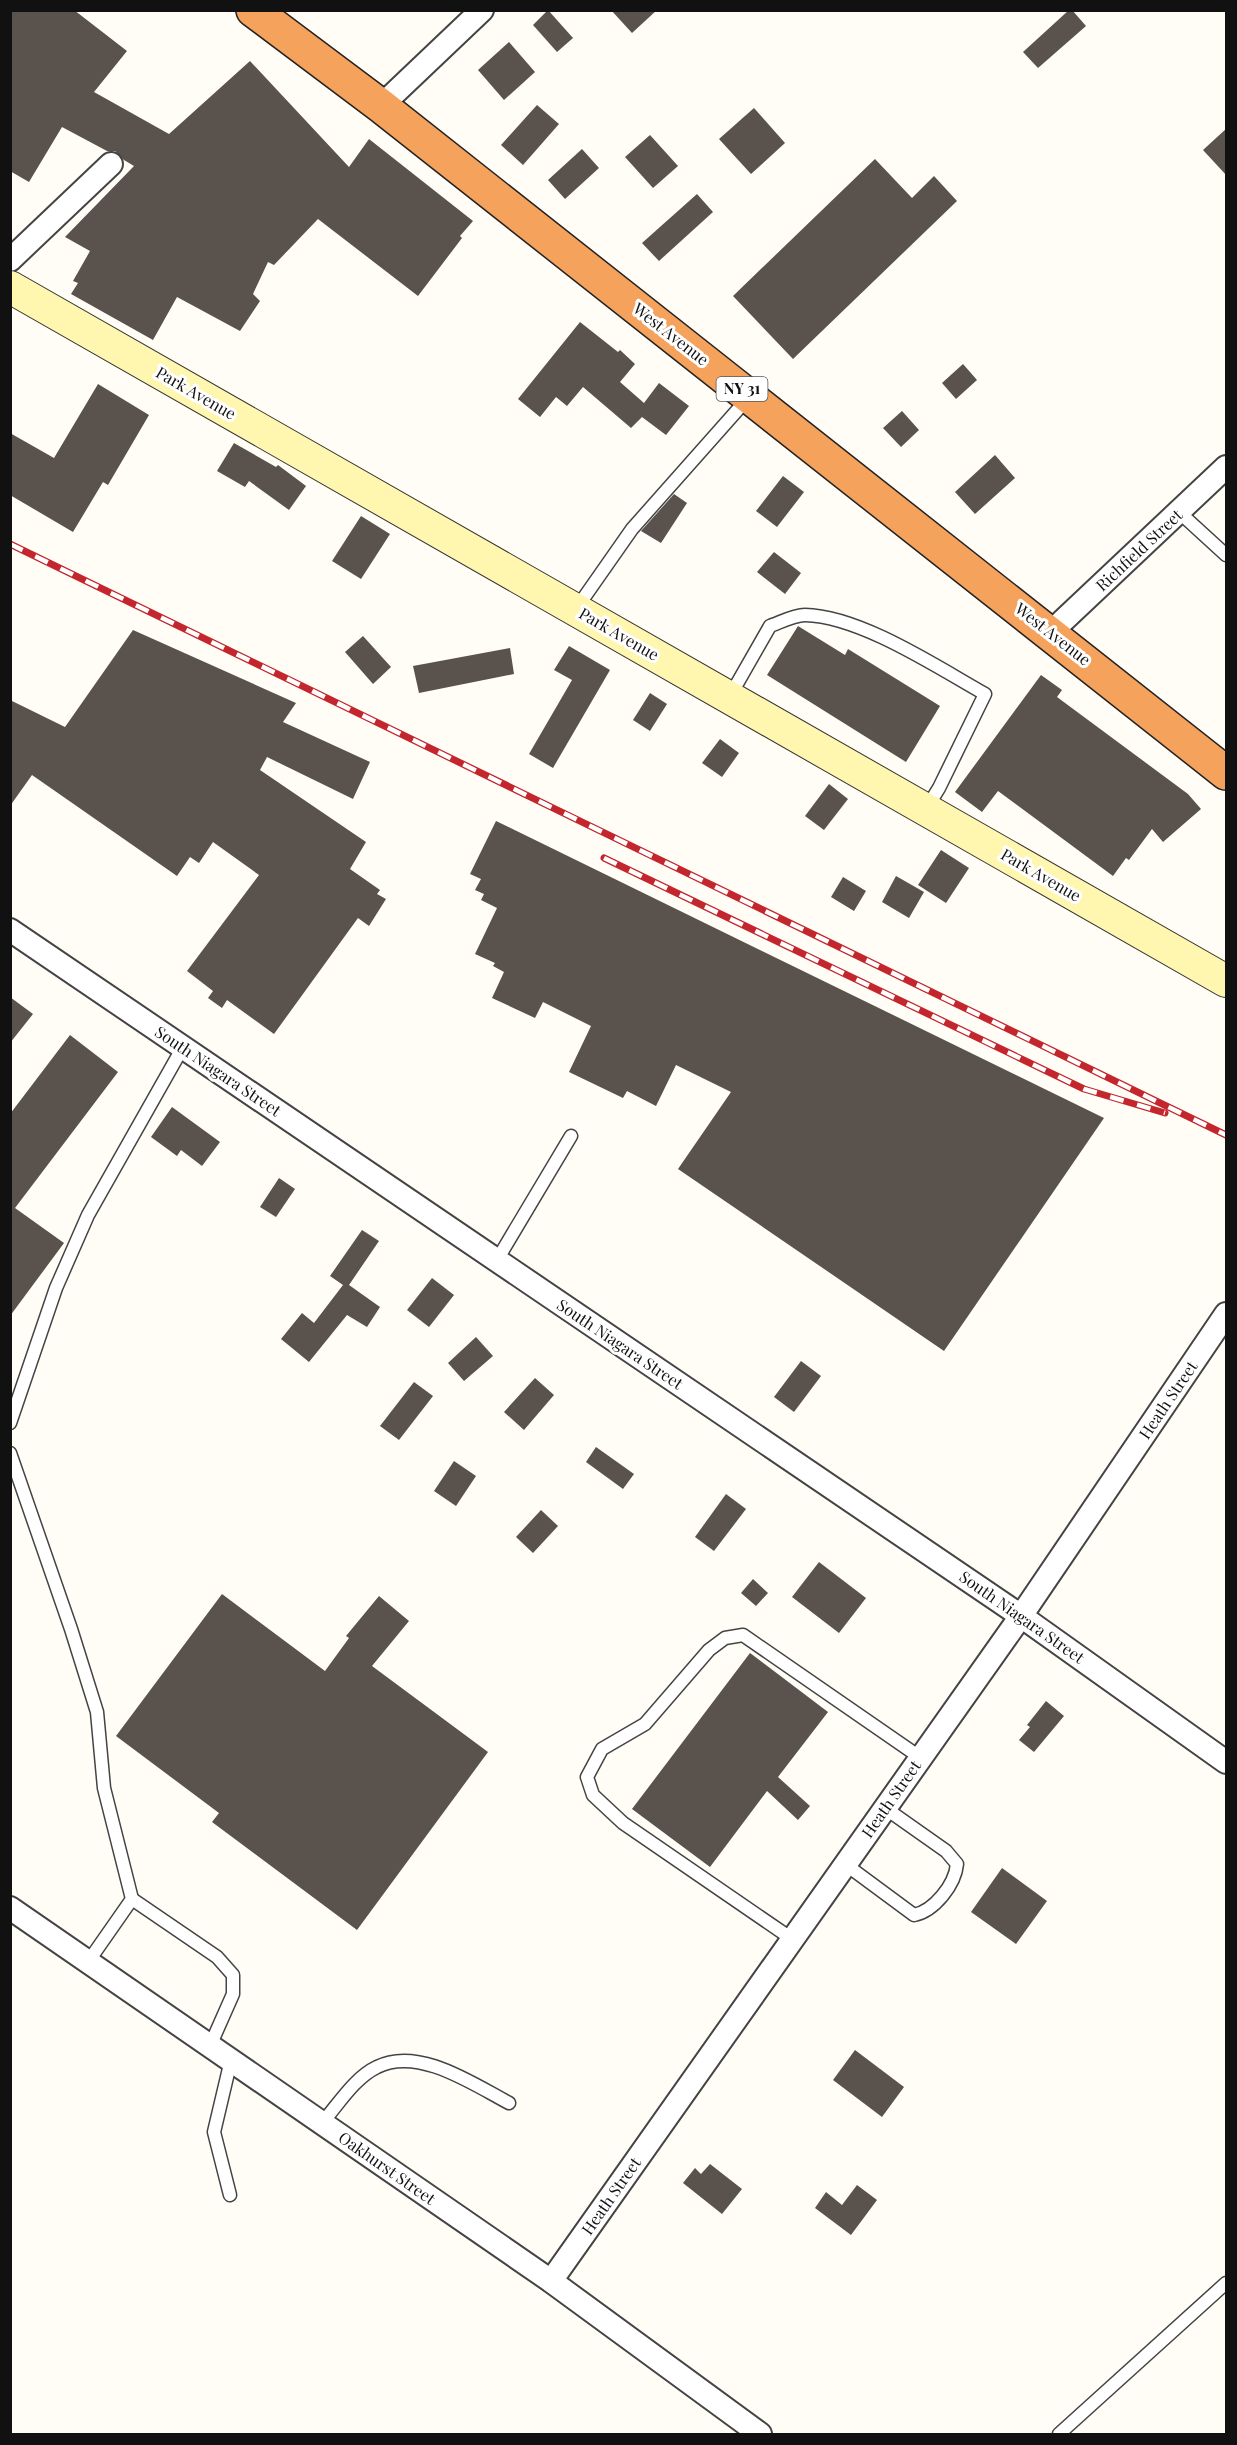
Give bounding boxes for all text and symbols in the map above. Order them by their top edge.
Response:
street label: West Avenue [628,297,713,370]
street label: Park Avenue [153,361,240,424]
road number: NY 31 [716,377,768,401]
street label: Richfield Street [1091,504,1187,595]
street label: West Avenue [1010,597,1095,670]
street label: Park Avenue [576,602,663,665]
street label: Park Avenue [998,843,1085,906]
street label: South Niagara Street [151,1021,286,1121]
street label: South Niagara Street [553,1294,688,1394]
street label: Heath Street [1134,1356,1202,1443]
street label: South Niagara Street [956,1566,1089,1668]
street label: Heath Street [856,1756,925,1842]
street label: Oakhurst Street [335,2126,440,2209]
street label: Heath Street [576,2153,645,2239]

